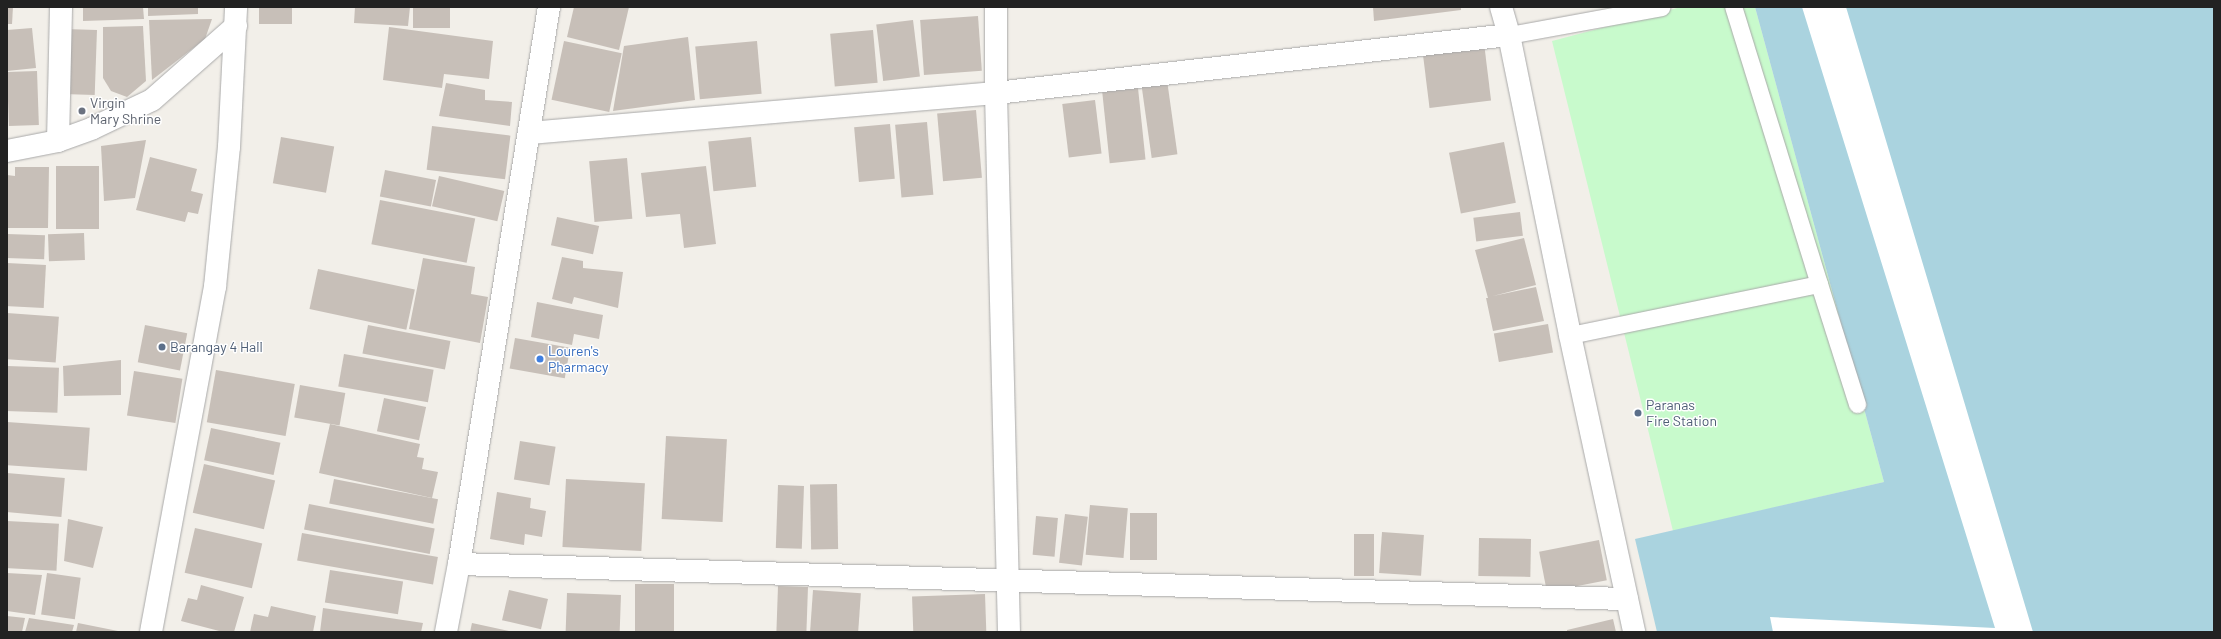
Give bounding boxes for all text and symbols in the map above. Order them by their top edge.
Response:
place label: Virgin Mary Shrine [90,95,161,128]
marker: Virgin Mary Shrine [77,106,87,116]
place label: Barangay 4 Hall [170,339,263,355]
marker: Barangay 4 Hall [157,342,167,352]
place label: Louren's Pharmacy [548,343,608,376]
marker: Louren's Pharmacy [535,354,545,364]
place label: Paranas Fire Station [1646,397,1717,430]
marker: Paranas Fire Station [1633,408,1643,418]

